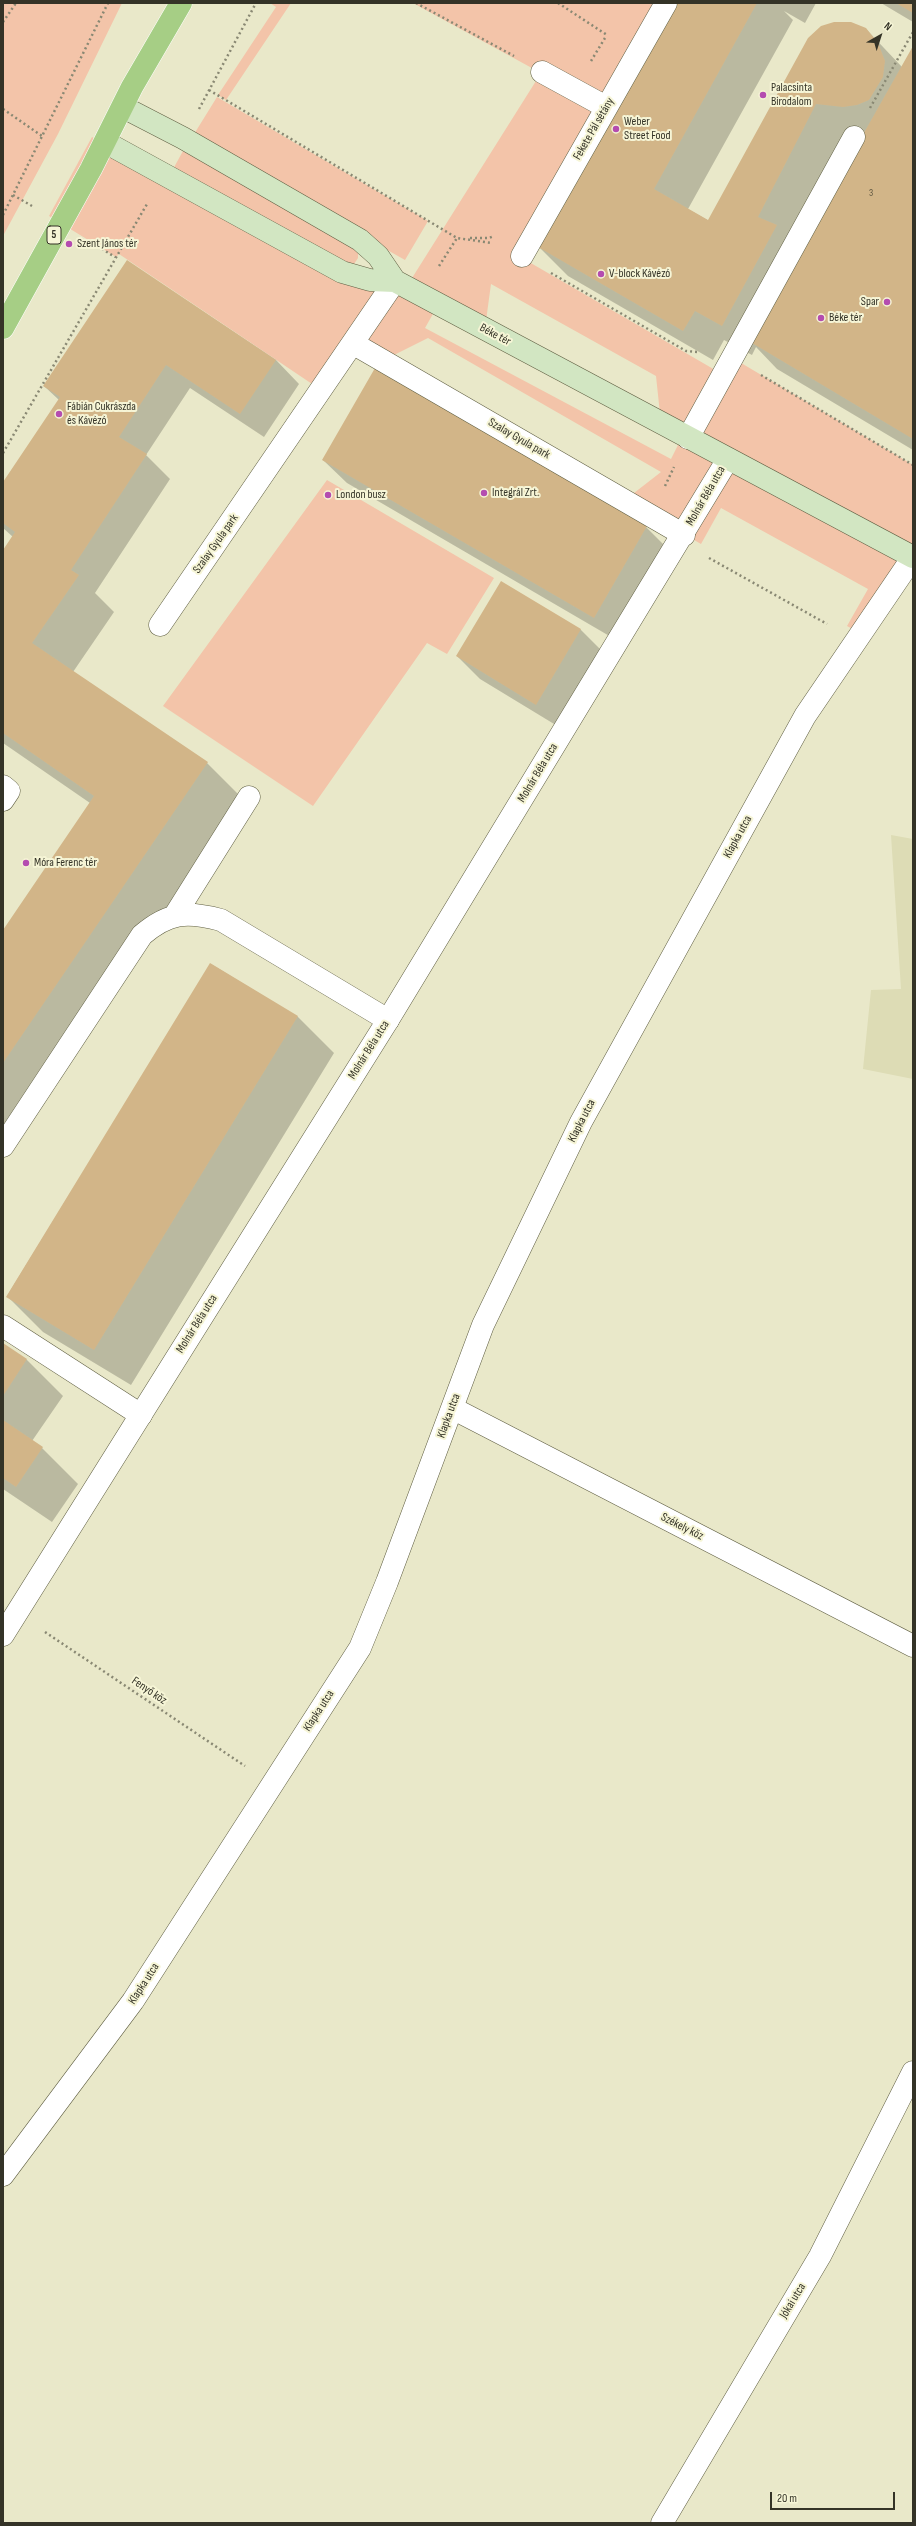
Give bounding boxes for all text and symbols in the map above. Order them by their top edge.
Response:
north arrow [860,16,900,56]
text: N [881,19,894,33]
place label: Palacsinta Birodalom [771,81,812,109]
marker: Palacsinta Birodalom [758,90,768,100]
street label: Fekete Pál sétány [570,95,618,163]
place label: Weber Street Food [624,115,671,143]
marker: Weber Street Food [611,124,621,134]
house number: 3 [869,187,873,199]
road number: 5 [47,226,61,244]
place label: Szent János tér [77,237,137,251]
marker: Szent János tér [64,239,74,249]
place label: V-block Kávézó [609,267,670,281]
marker: V-block Kávézó [596,269,606,279]
place label: Spar [861,295,879,309]
marker: Spar [882,297,892,307]
place label: Béke tér [829,311,862,325]
marker: Béke tér [816,313,826,323]
street label: Béke tér [477,321,513,349]
place label: Fábián Cukrászda és Kávézó [67,400,136,428]
marker: Fábián Cukrászda és Kávézó [54,409,64,419]
street label: Szalay Gyula park [485,415,553,463]
street label: Molnár Béla utca [683,464,729,528]
place label: Integrál Zrt. [492,486,539,500]
place label: London busz [336,488,386,502]
marker: Integrál Zrt. [479,488,489,498]
marker: London busz [323,490,333,500]
street label: Szalay Gyula park [190,512,242,576]
street label: Molnár Béla utca [515,741,561,805]
street label: Klapka utca [720,813,756,861]
place label: Móra Ferenc tér [34,856,97,870]
marker: Móra Ferenc tér [21,858,31,868]
street label: Molnár Béla utca [345,1018,393,1082]
street label: Klapka utca [565,1097,599,1145]
street label: Molnár Béla utca [173,1292,221,1356]
street label: Klapka utca [434,1392,464,1440]
street label: Székely köz [658,1510,706,1544]
street label: Fenyő köz [129,1674,169,1708]
street label: Klapka utca [300,1688,338,1734]
street label: Klapka utca [125,1961,163,2007]
street label: Jókai utca [777,2281,809,2321]
scale bar [772,2484,897,2510]
text: 20 m [777,2491,797,2506]

